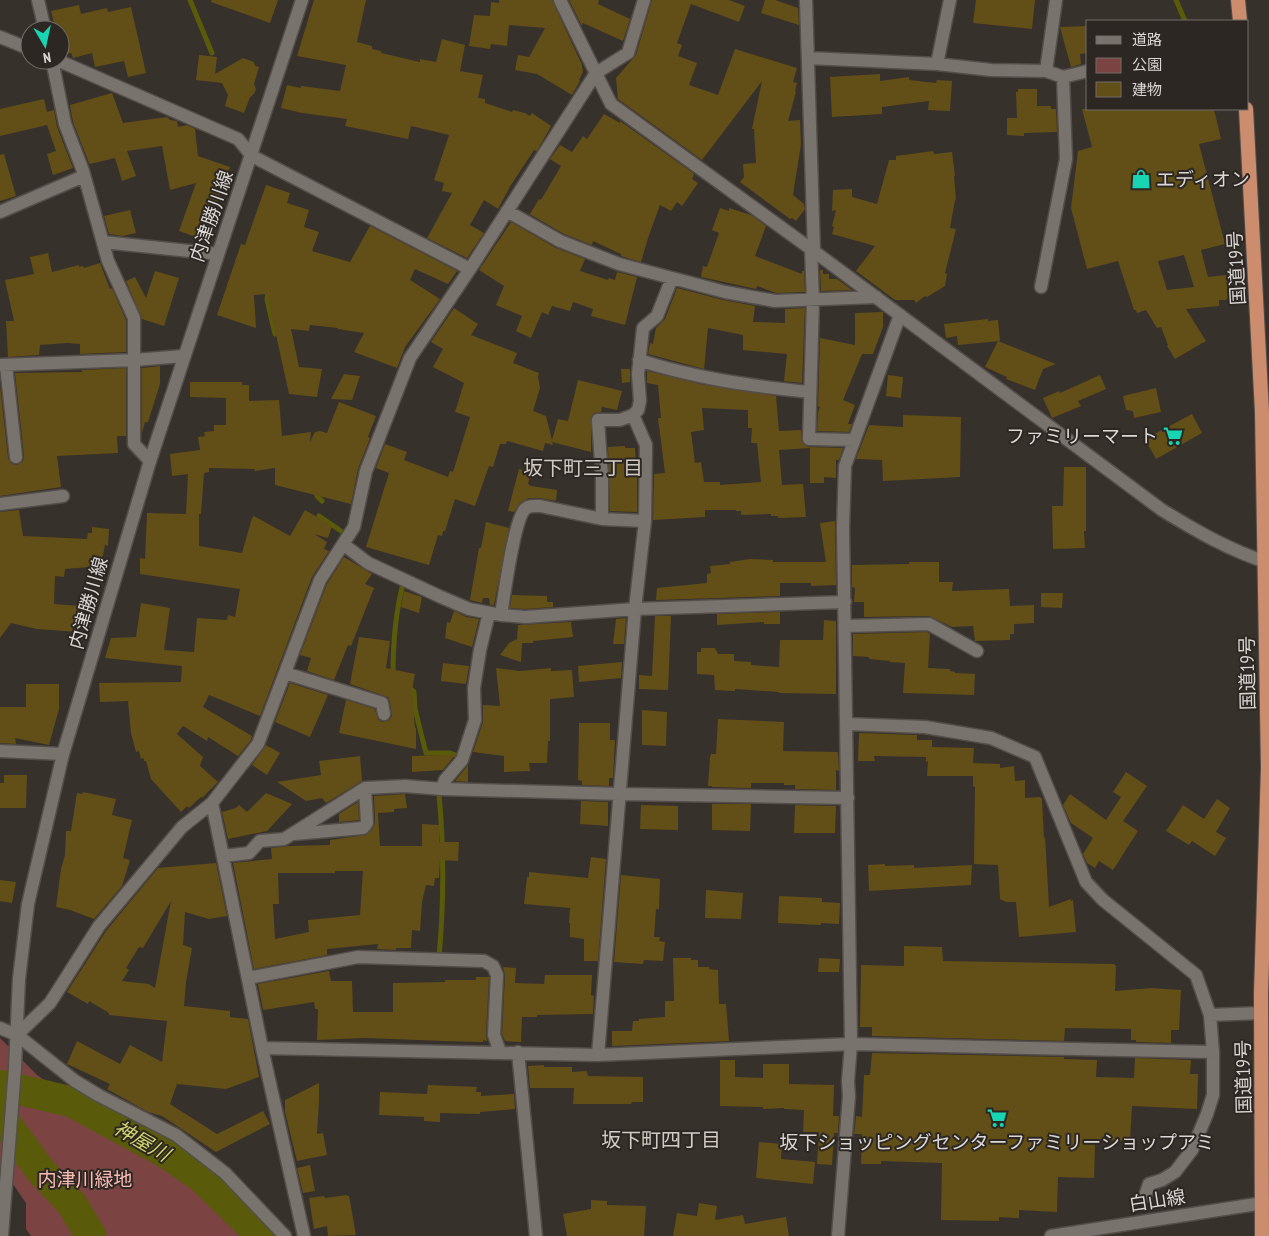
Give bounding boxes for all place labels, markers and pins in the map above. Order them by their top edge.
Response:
place label: エディオン [1156,167,1250,191]
shop icon: エディオン [1130,168,1152,190]
place label: ファミリーマート [1006,424,1158,448]
supermarket icon: ファミリーマート [1162,425,1184,447]
supermarket icon: 坂下ショッピングセンターファミリーショップアミ [986,1107,1008,1129]
place label: 坂下ショッピングセンターファミリーショップアミ [779,1130,1215,1154]

